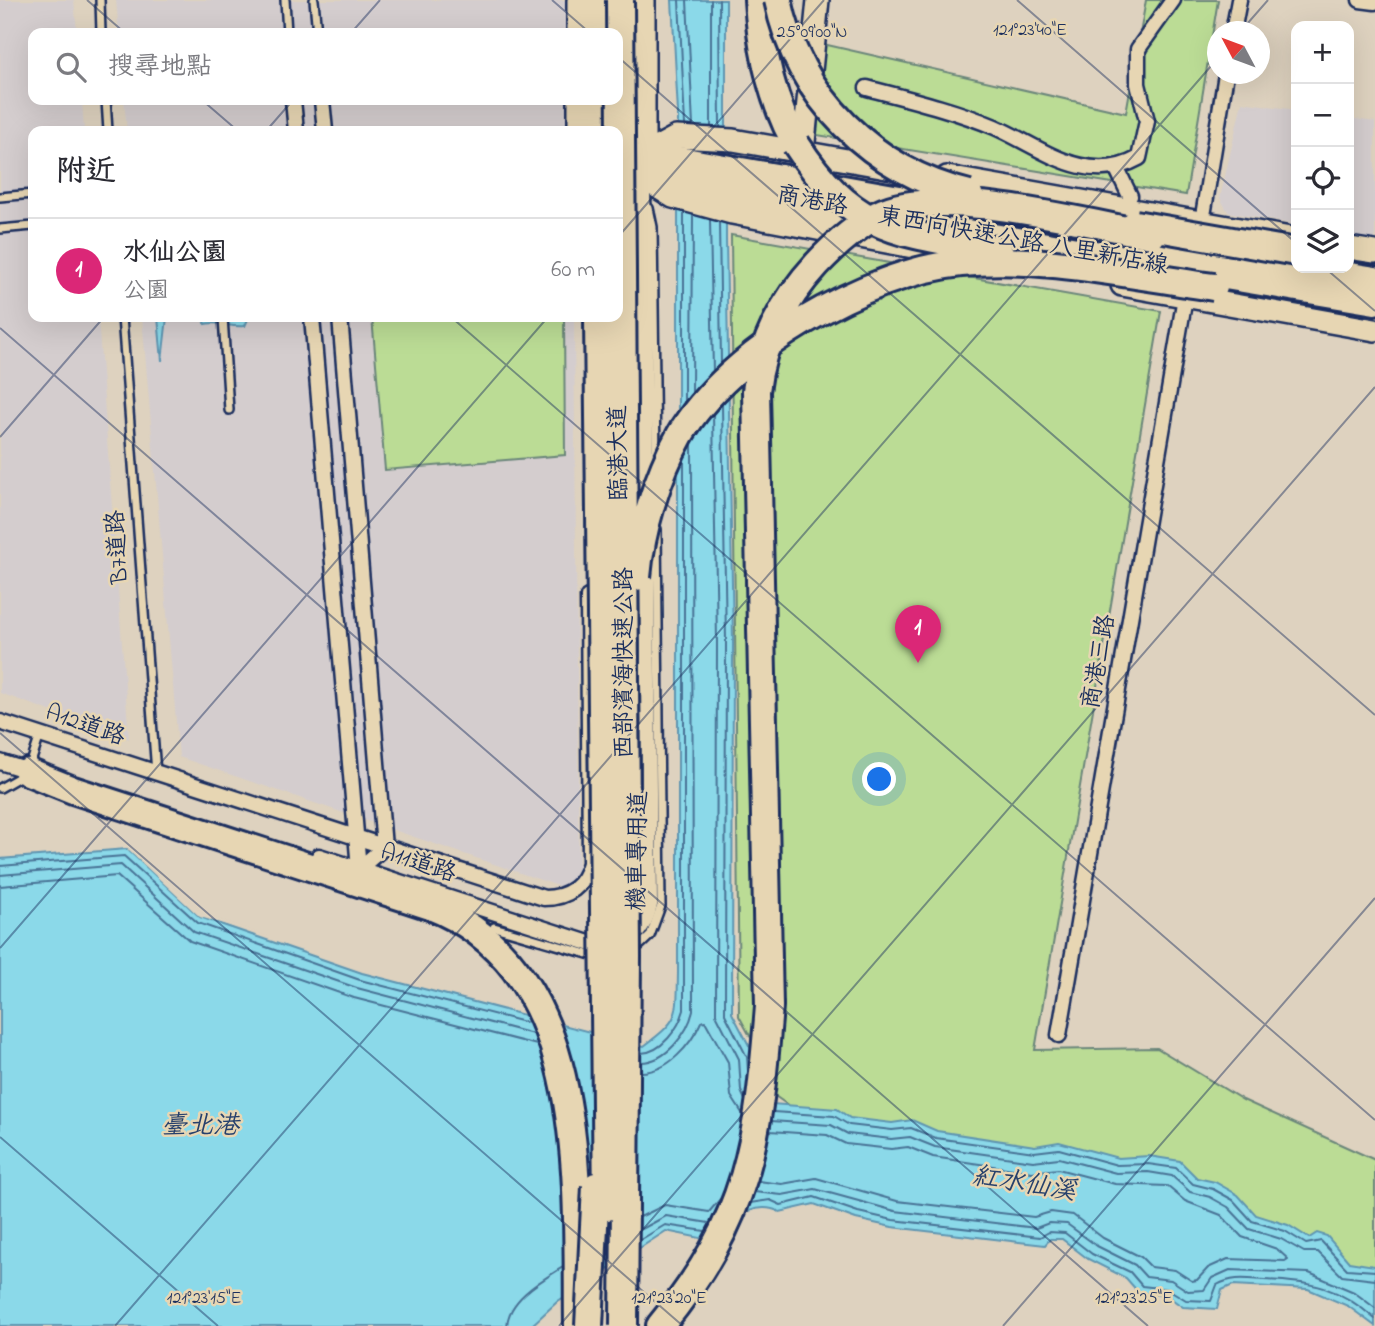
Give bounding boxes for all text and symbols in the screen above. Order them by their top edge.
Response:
text: 121°23'40"E [993,18,1067,44]
text: 25°09'00"N [776,20,848,46]
north arrow [1207,21,1270,84]
map controls [1291,21,1354,273]
button: + [1291,21,1354,84]
search box [28,28,623,105]
icon: search [52,48,90,86]
text: 搜尋地點 [108,49,212,87]
button: − [1291,84,1354,147]
button: locate [1291,147,1354,210]
text: 附近 [56,151,116,195]
street label: 商港路 [774,179,850,225]
street label: 東西向快速公路 八里新店線 [875,199,1171,285]
button: layers [1291,210,1354,273]
text: 水仙公園 [123,235,227,273]
text: 1 [75,254,83,287]
text: 60 m [551,254,595,287]
text: 公園 [123,275,169,308]
street label: 臨港大道 [602,405,638,501]
street label: B7道路 [99,509,139,586]
street label: 西部濱海快速公路 [608,567,643,759]
pin: 1 [895,605,941,663]
street label: 商港三路 [1074,612,1126,712]
street label: A12道路 [40,696,130,756]
your location [862,762,896,796]
street label: 機車專用道 [620,791,658,911]
street label: A11道路 [375,835,461,893]
water label: 臺北港 [161,1108,242,1146]
water label: 紅水仙溪 [970,1158,1080,1212]
text: 121°23'15"E [167,1286,241,1312]
text: 121°23'20"E [631,1286,707,1312]
text: 121°23'25"E [1095,1286,1173,1312]

